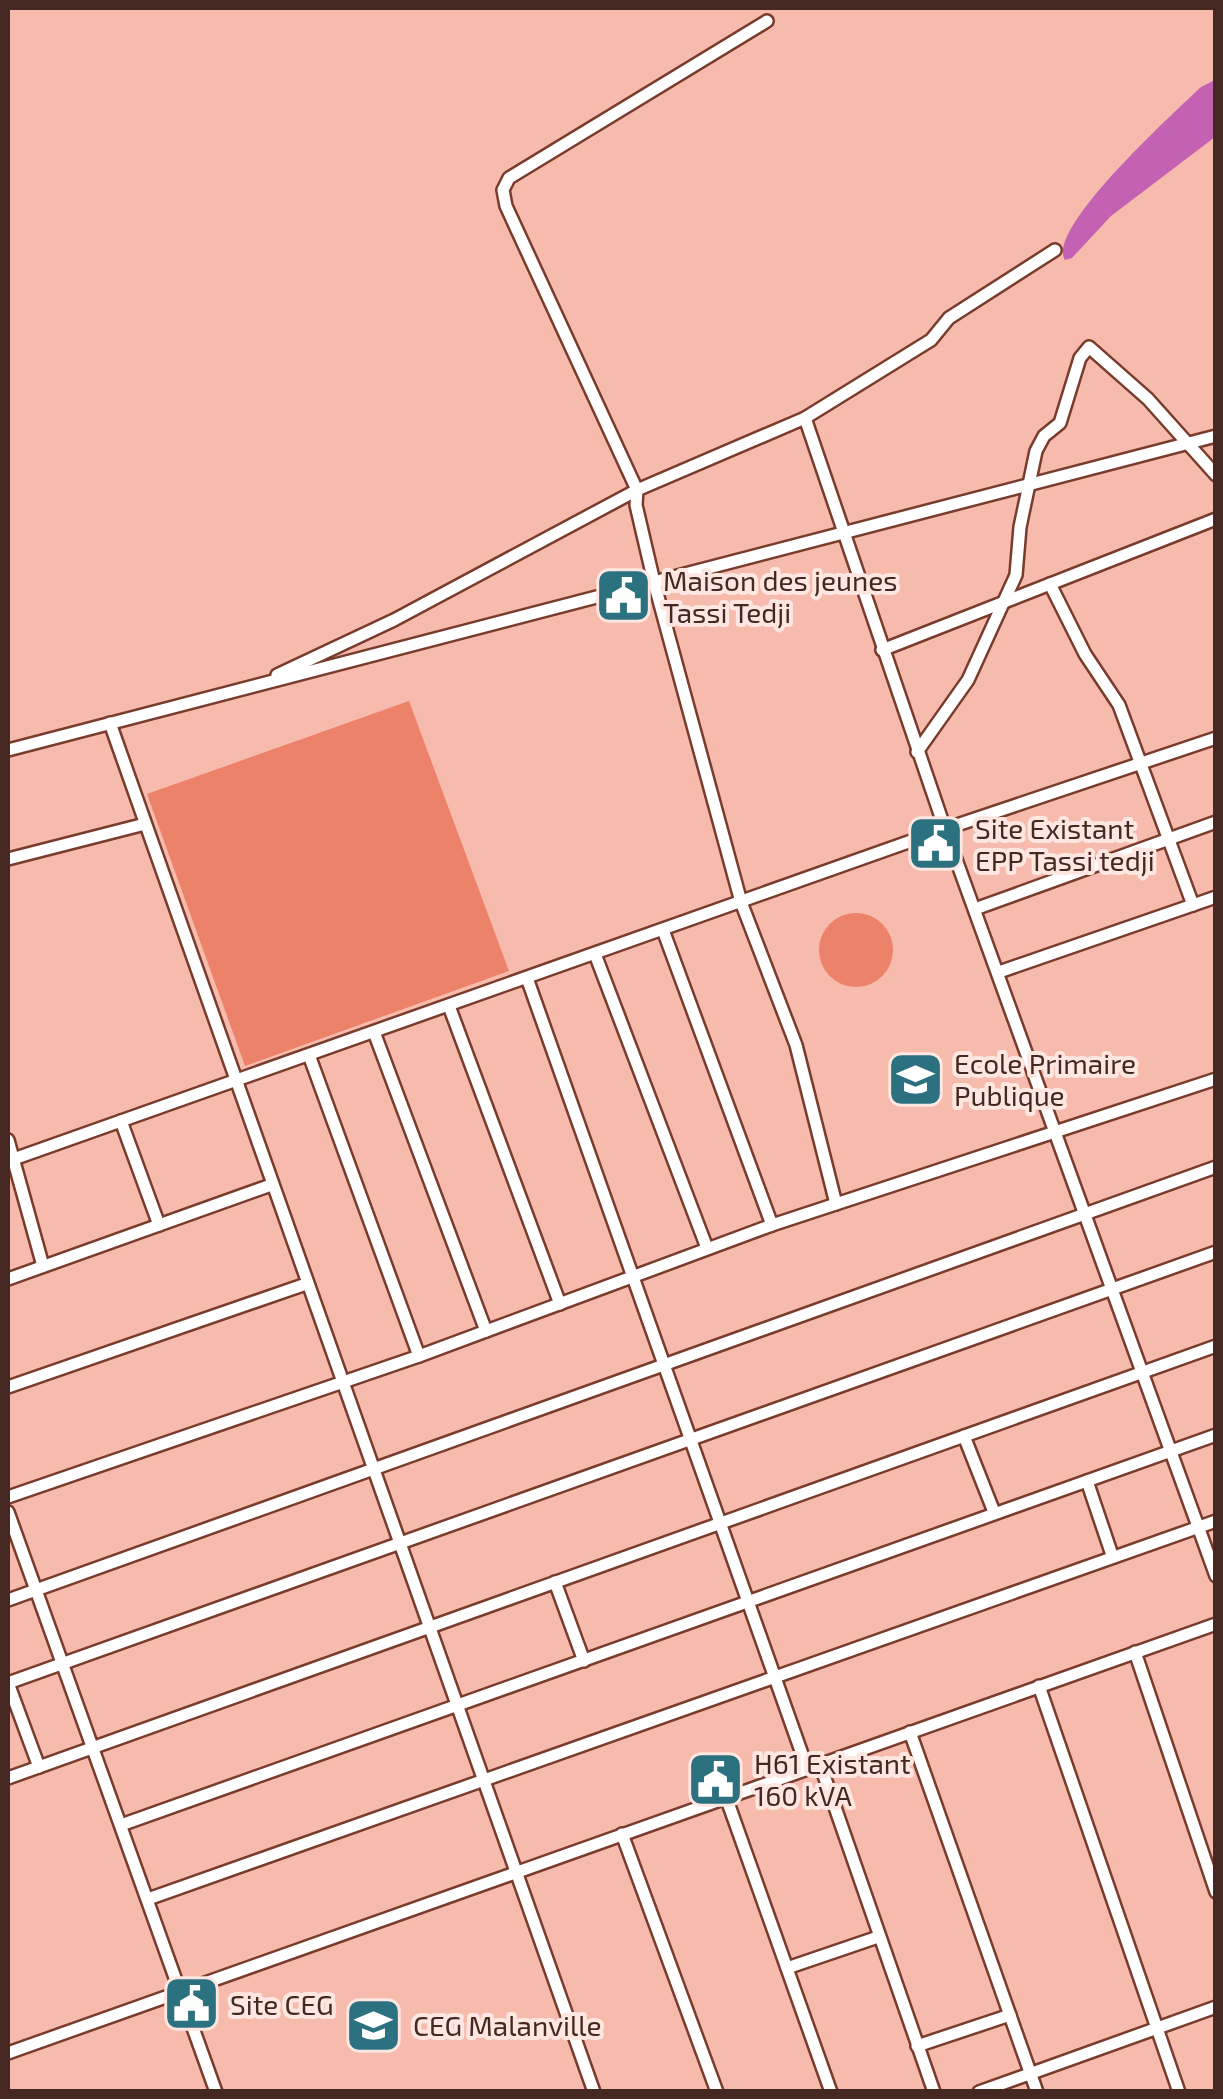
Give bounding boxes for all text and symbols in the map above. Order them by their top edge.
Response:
place label: Maison des jeunes Tassi Tedji [663,563,898,629]
public building icon: Maison des jeunes Tassi Tedji [594,566,654,626]
place label: Site Existant EPP Tassi tedji [975,811,1155,877]
public building icon: Site Existant EPP Tassi tedji [906,814,966,874]
place label: Ecole Primaire Publique [954,1046,1136,1112]
school or university icon: Ecole Primaire Publique [885,1049,945,1109]
place label: H61 Existant 160 kVA [754,1746,911,1812]
public building icon: H61 Existant 160 kVA [685,1749,745,1809]
public building icon: Site CEG [161,1974,221,2034]
place label: Site CEG [230,1987,334,2021]
school or university icon: CEG Malanville [344,1995,404,2055]
place label: CEG Malanville [413,2008,602,2042]

